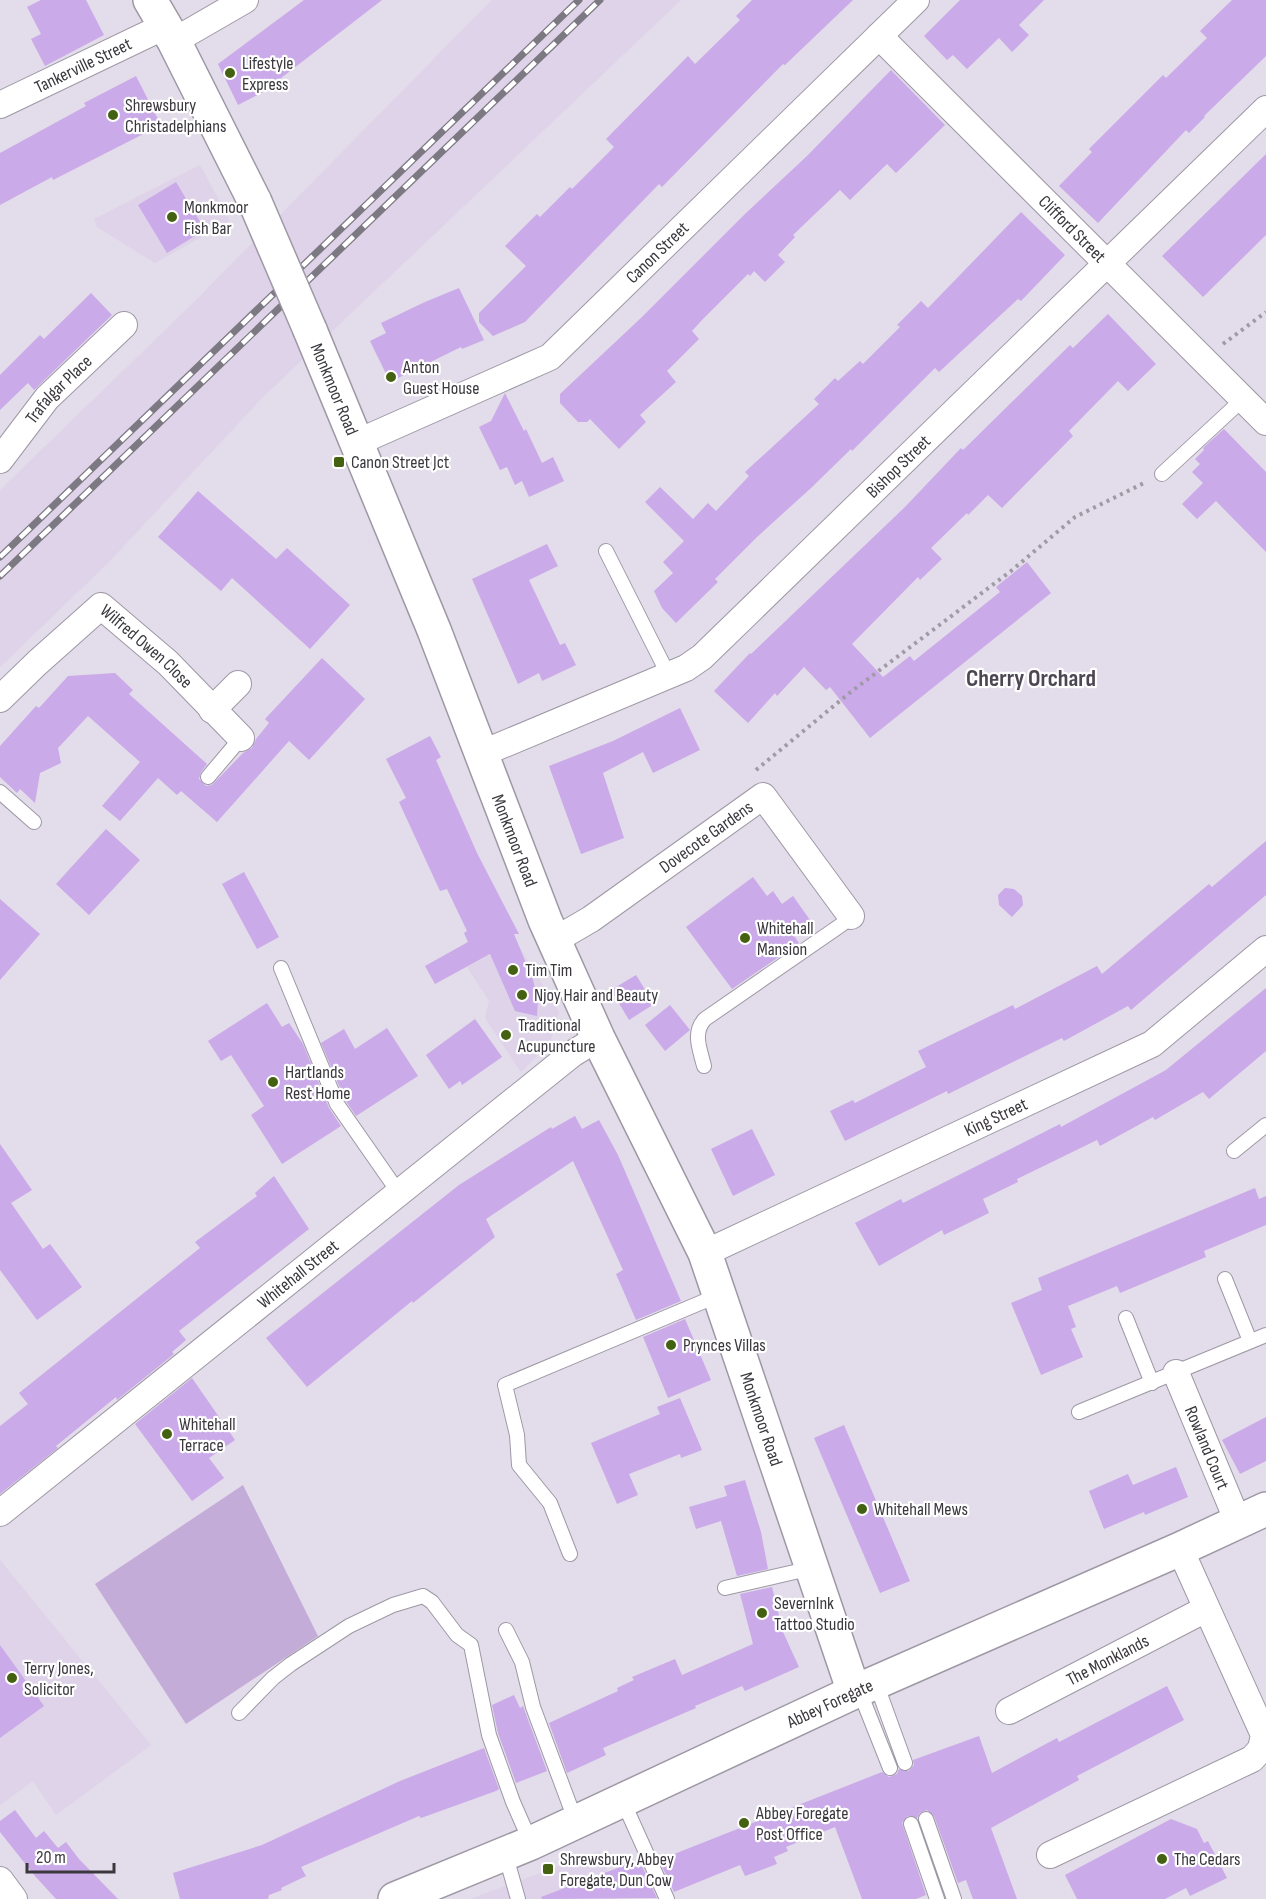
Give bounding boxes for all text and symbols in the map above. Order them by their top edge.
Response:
street label: Tankerville Street [31,33,135,97]
place label: Lifestyle Express [242,53,294,95]
marker: Lifestyle Express [223,66,237,80]
place label: Shrewsbury Christadelphians [125,95,226,137]
marker: Shrewsbury Christadelphians [106,108,120,122]
street label: Clifford Street [1034,191,1111,267]
place label: Monkmoor Fish Bar [184,197,248,239]
marker: Monkmoor Fish Bar [165,210,179,224]
street label: Canon Street [622,217,693,288]
street label: Monkmoor Road [306,340,363,438]
street label: Trafalgar Place [21,351,96,428]
place label: Anton Guest House [402,357,479,399]
marker: Anton Guest House [384,370,398,384]
street label: Bishop Street [862,430,935,502]
place label: Canon Street Jct [351,452,450,473]
marker: Canon Street Jct [332,455,346,469]
street label: Wilfred Owen Close [96,600,197,692]
district label: Cherry Orchard [966,664,1096,693]
street label: Monkmoor Road [487,791,542,890]
street label: Dovecote Gardens [655,796,757,877]
place label: Whitehall Mansion [757,918,814,960]
marker: Whitehall Mansion [738,931,752,945]
place label: Tim Tim [525,960,572,981]
marker: Tim Tim [506,963,520,977]
place label: Njoy Hair and Beauty [534,985,658,1006]
marker: Njoy Hair and Beauty [515,988,529,1002]
place label: Traditional Acupuncture [517,1015,596,1057]
marker: Traditional Acupuncture [499,1028,513,1042]
place label: Hartlands Rest Home [285,1062,351,1104]
marker: Hartlands Rest Home [266,1075,280,1089]
street label: King Street [961,1093,1031,1141]
street label: Whitehall Street [253,1235,343,1313]
place label: Prynces Villas [683,1335,766,1356]
marker: Prynces Villas [664,1338,678,1352]
street label: Monkmoor Road [736,1370,787,1469]
street label: Rowland Court [1180,1403,1234,1493]
place label: Whitehall Terrace [179,1414,236,1456]
marker: Whitehall Terrace [160,1427,174,1441]
place label: Whitehall Mews [874,1499,968,1520]
marker: Whitehall Mews [855,1502,869,1516]
place label: SevernInk Tattoo Studio [774,1593,855,1635]
marker: SevernInk Tattoo Studio [755,1606,769,1620]
street label: The Monklands [1063,1630,1152,1690]
place label: Terry Jones, Solicitor [24,1658,94,1700]
marker: Terry Jones, Solicitor [5,1671,19,1685]
street label: Abbey Foregate [783,1674,876,1733]
place label: Abbey Foregate Post Office [755,1803,848,1845]
marker: Abbey Foregate Post Office [737,1816,751,1830]
scale bar [27,1836,114,1874]
text: 20 m [36,1847,66,1868]
place label: Shrewsbury, Abbey Foregate, Dun Cow [560,1849,674,1891]
place label: The Cedars [1174,1849,1241,1870]
marker: The Cedars [1155,1852,1169,1866]
marker: Shrewsbury, Abbey Foregate, Dun Cow [541,1862,555,1876]

